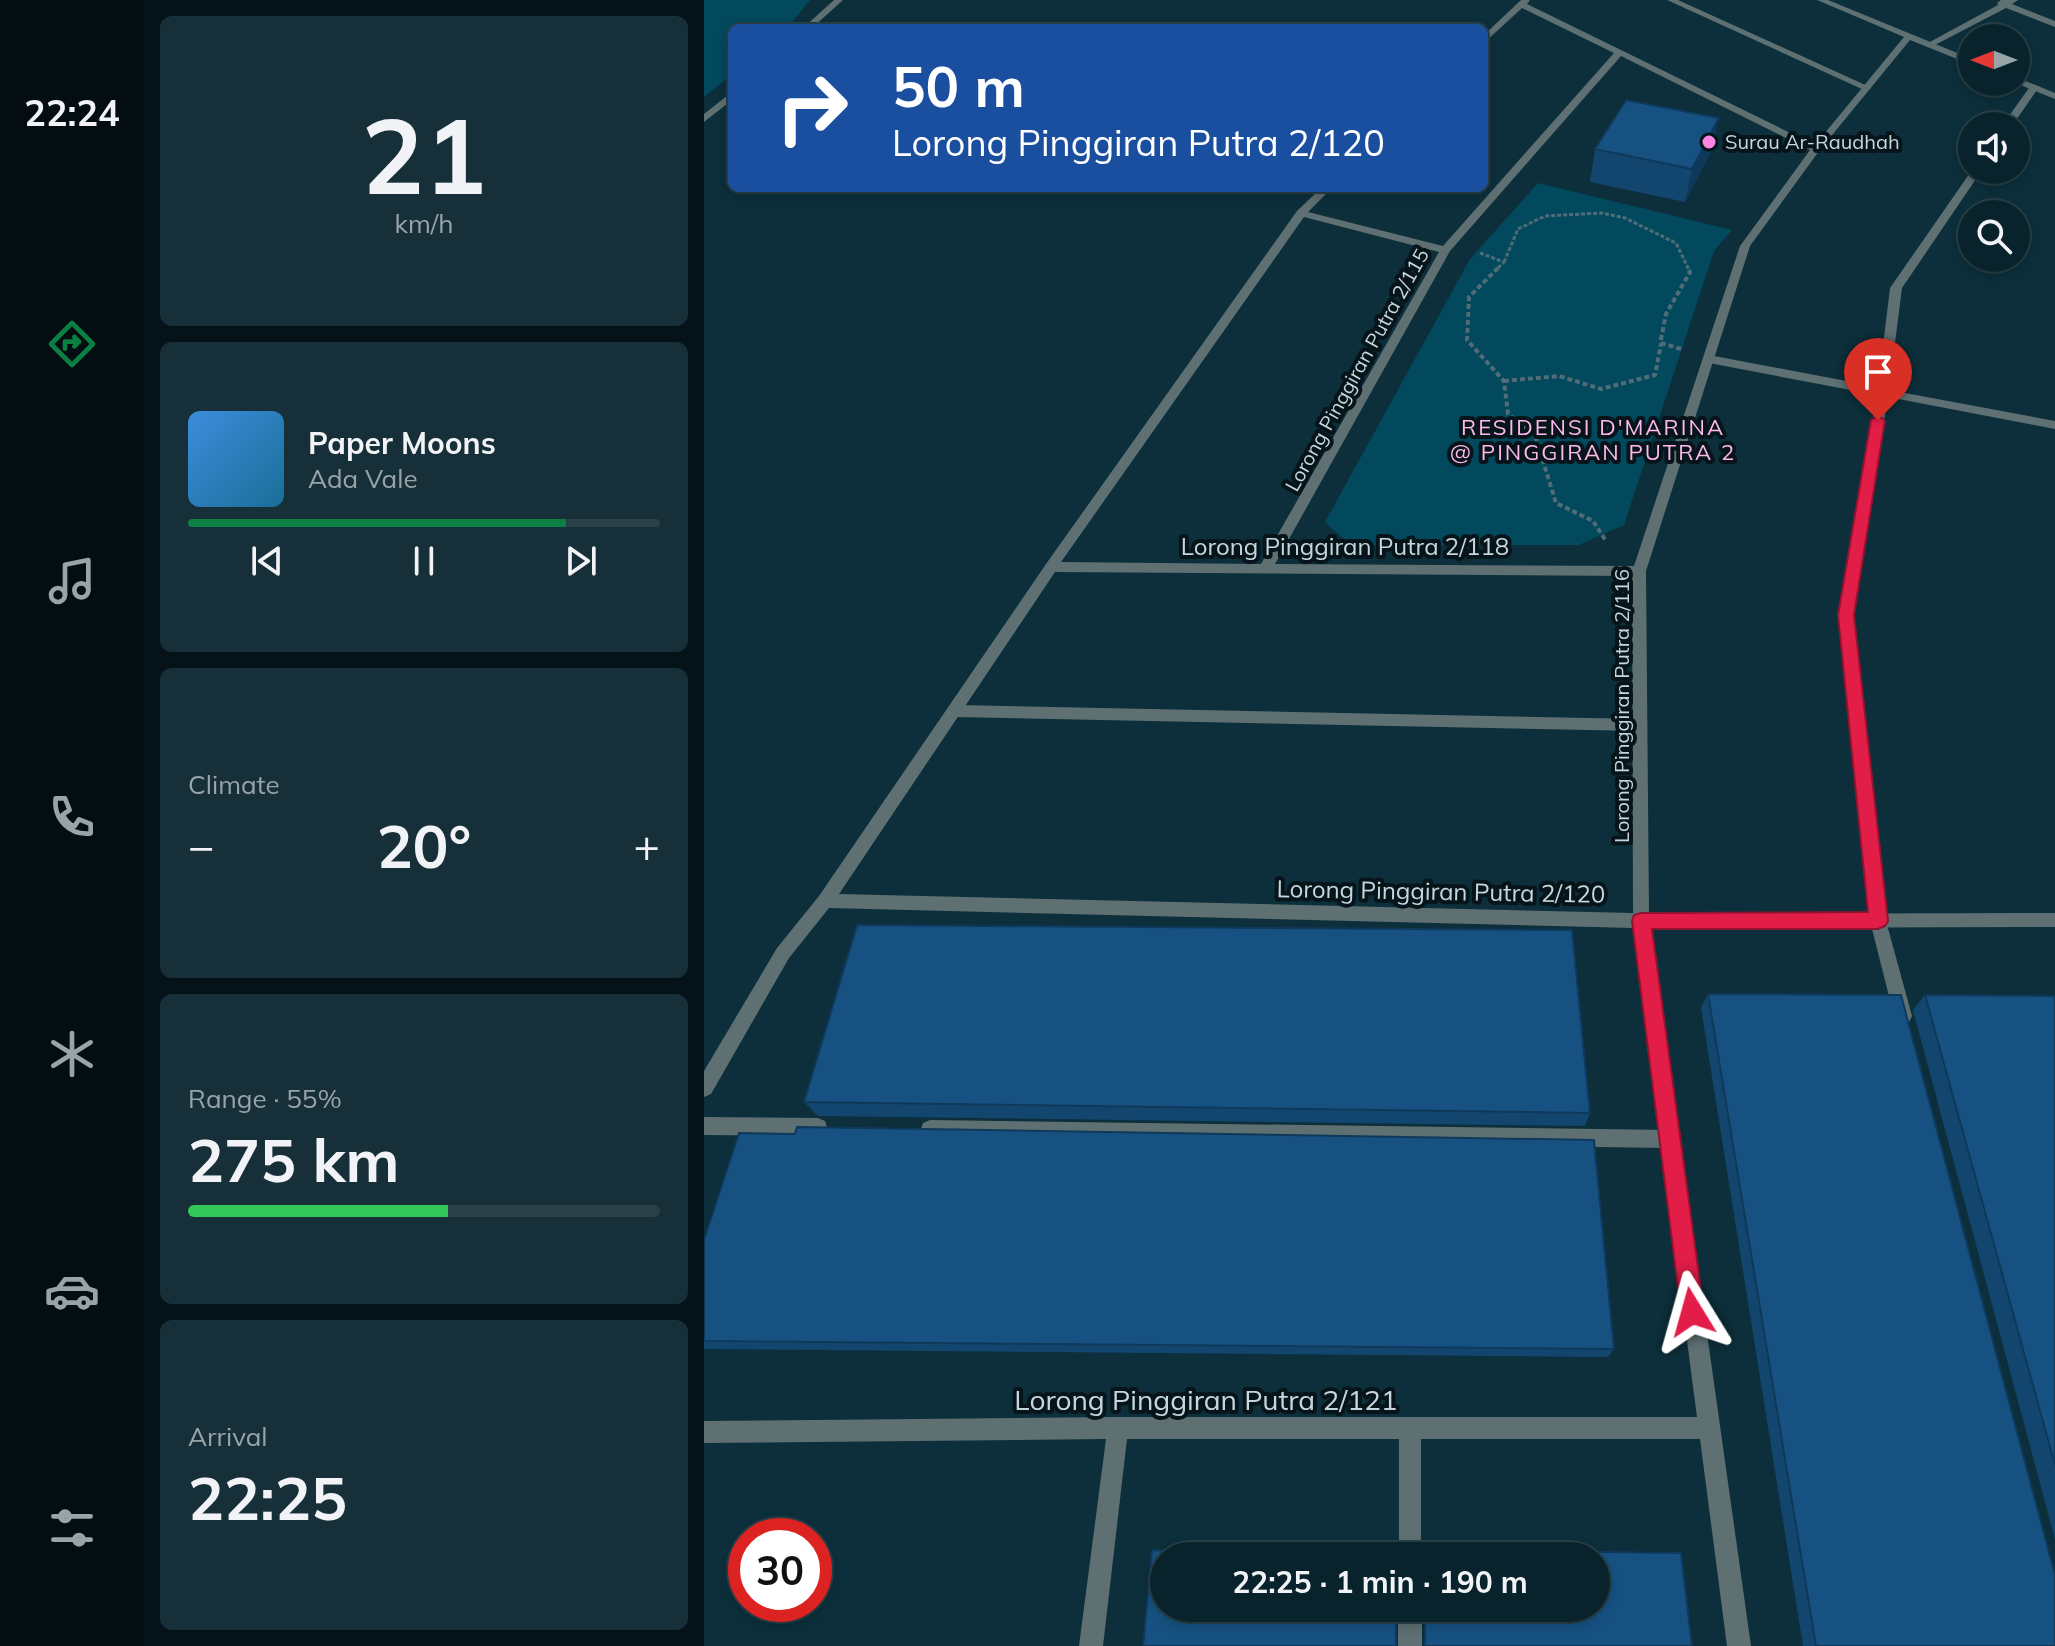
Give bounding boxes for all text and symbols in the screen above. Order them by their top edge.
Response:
north arrow [1958,24,2030,96]
map controls [1958,24,2030,272]
text: 50 m [892,51,1025,121]
icon: right [760,56,864,160]
text: 21 [362,89,486,220]
text: 22:24 [24,90,120,135]
button: sound [1958,112,2030,184]
text: Lorong Pinggiran Putra 2/120 [892,120,1385,165]
place label: Surau Ar-Raudhah [1725,129,1900,154]
marker: Surau Ar-Raudhah [1700,133,1718,151]
button: search [1958,200,2030,272]
text: km/h [395,207,453,240]
street label: Lorong Pinggiran Putra 2/115 [1279,244,1434,496]
icon: directions [44,316,100,372]
pin [1844,338,1912,420]
icon: arrive [1856,350,1900,394]
district label: RESIDENSI D'MARINA @ PINGGIRAN PUTRA 2 [1450,413,1736,466]
text: Paper Moons [308,424,496,462]
text: Ada Vale [308,462,418,495]
street label: Lorong Pinggiran Putra 2/118 [1181,531,1509,561]
icon: previous [245,539,289,583]
icon: pause [402,539,446,583]
icon: next [559,539,603,583]
icon: music [44,553,100,609]
street label: Lorong Pinggiran Putra 2/116 [1609,569,1634,843]
text: Climate [188,768,280,801]
icon: phone [44,789,100,845]
text: 20° [377,808,471,883]
text: − [188,818,214,873]
text: + [634,818,660,873]
street label: Lorong Pinggiran Putra 2/120 [1277,873,1606,909]
icon: climate [44,1026,100,1082]
text: Range · 55% [188,1082,342,1115]
text: 275 km [188,1122,400,1197]
icon: car [44,1263,100,1319]
position arrow [1650,1270,1734,1354]
street label: Lorong Pinggiran Putra 2/121 [1014,1382,1398,1417]
text: Arrival [188,1420,268,1453]
text: 22:25 [188,1460,347,1535]
icon: filters [44,1500,100,1556]
speed limit sign: 30 [728,1518,832,1622]
text: 22:25 · 1 min · 190 m [1232,1563,1528,1601]

